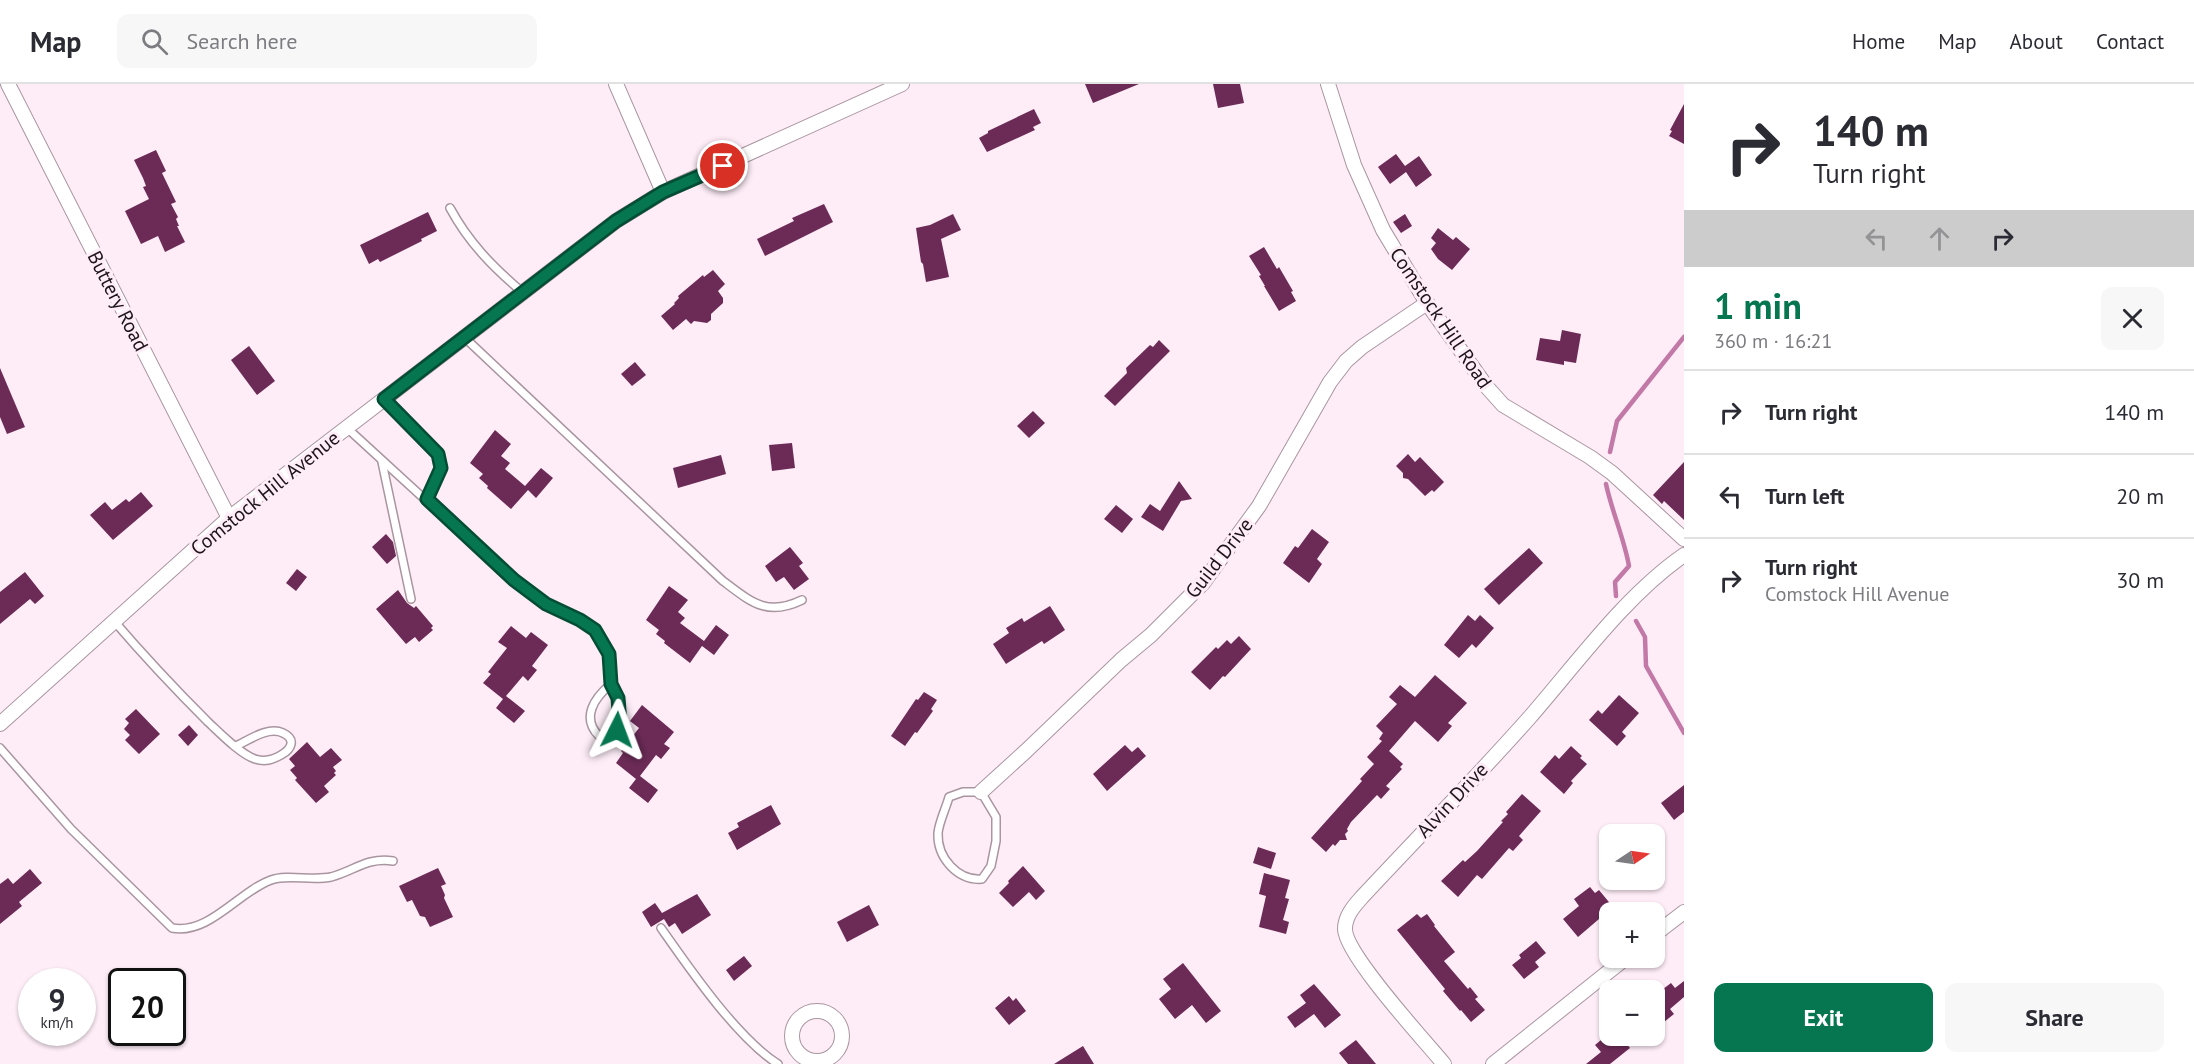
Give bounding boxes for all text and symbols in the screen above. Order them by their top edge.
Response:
search box [117,14,537,68]
text: Map [30,23,81,60]
icon: search [138,25,171,58]
text: Search here [186,27,297,55]
text: Home [1852,28,1905,55]
text: Map [1938,28,1977,55]
text: About [2010,28,2063,55]
text: Contact [2096,28,2164,55]
text: 140 m [1813,103,1929,158]
icon: right [1714,108,1792,186]
pin [697,140,748,191]
icon: arrive [706,149,739,182]
text: Turn right [1813,156,1926,190]
icon: left [1860,222,1893,255]
icon: ahead [1923,222,1956,255]
icon: right [1986,222,2019,255]
street label: Comstock Hill Road [1384,242,1498,394]
street label: Buttery Road [82,247,154,355]
text: 1 min [1714,282,1802,329]
button: close [2101,287,2164,350]
text: 360 m · 16:21 [1714,328,1832,354]
icon: right [1714,396,1747,429]
text: Turn right [1765,398,1857,426]
text: 140 m [2104,398,2164,426]
street label: Comstock Hill Avenue [185,425,345,561]
icon: left [1714,480,1747,513]
text: Turn left [1765,482,1845,510]
text: 20 m [2116,482,2164,510]
street label: Guild Drive [1179,513,1259,603]
text: Turn right [1765,553,1857,581]
icon: right [1714,564,1747,597]
text: 30 m [2116,566,2164,594]
text: Comstock Hill Avenue [1765,581,1949,607]
position arrow [585,698,649,762]
street label: Alvin Drive [1411,757,1493,843]
north arrow [1599,824,1665,890]
map controls [1599,824,1665,1046]
button: + [1599,902,1665,968]
speed limit sign: 20 [108,968,186,1046]
text: 9 [48,980,66,1019]
button: − [1599,980,1665,1046]
button: Exit [1714,983,1933,1052]
button: Share [1945,983,2164,1052]
text: km/h [41,1013,73,1032]

